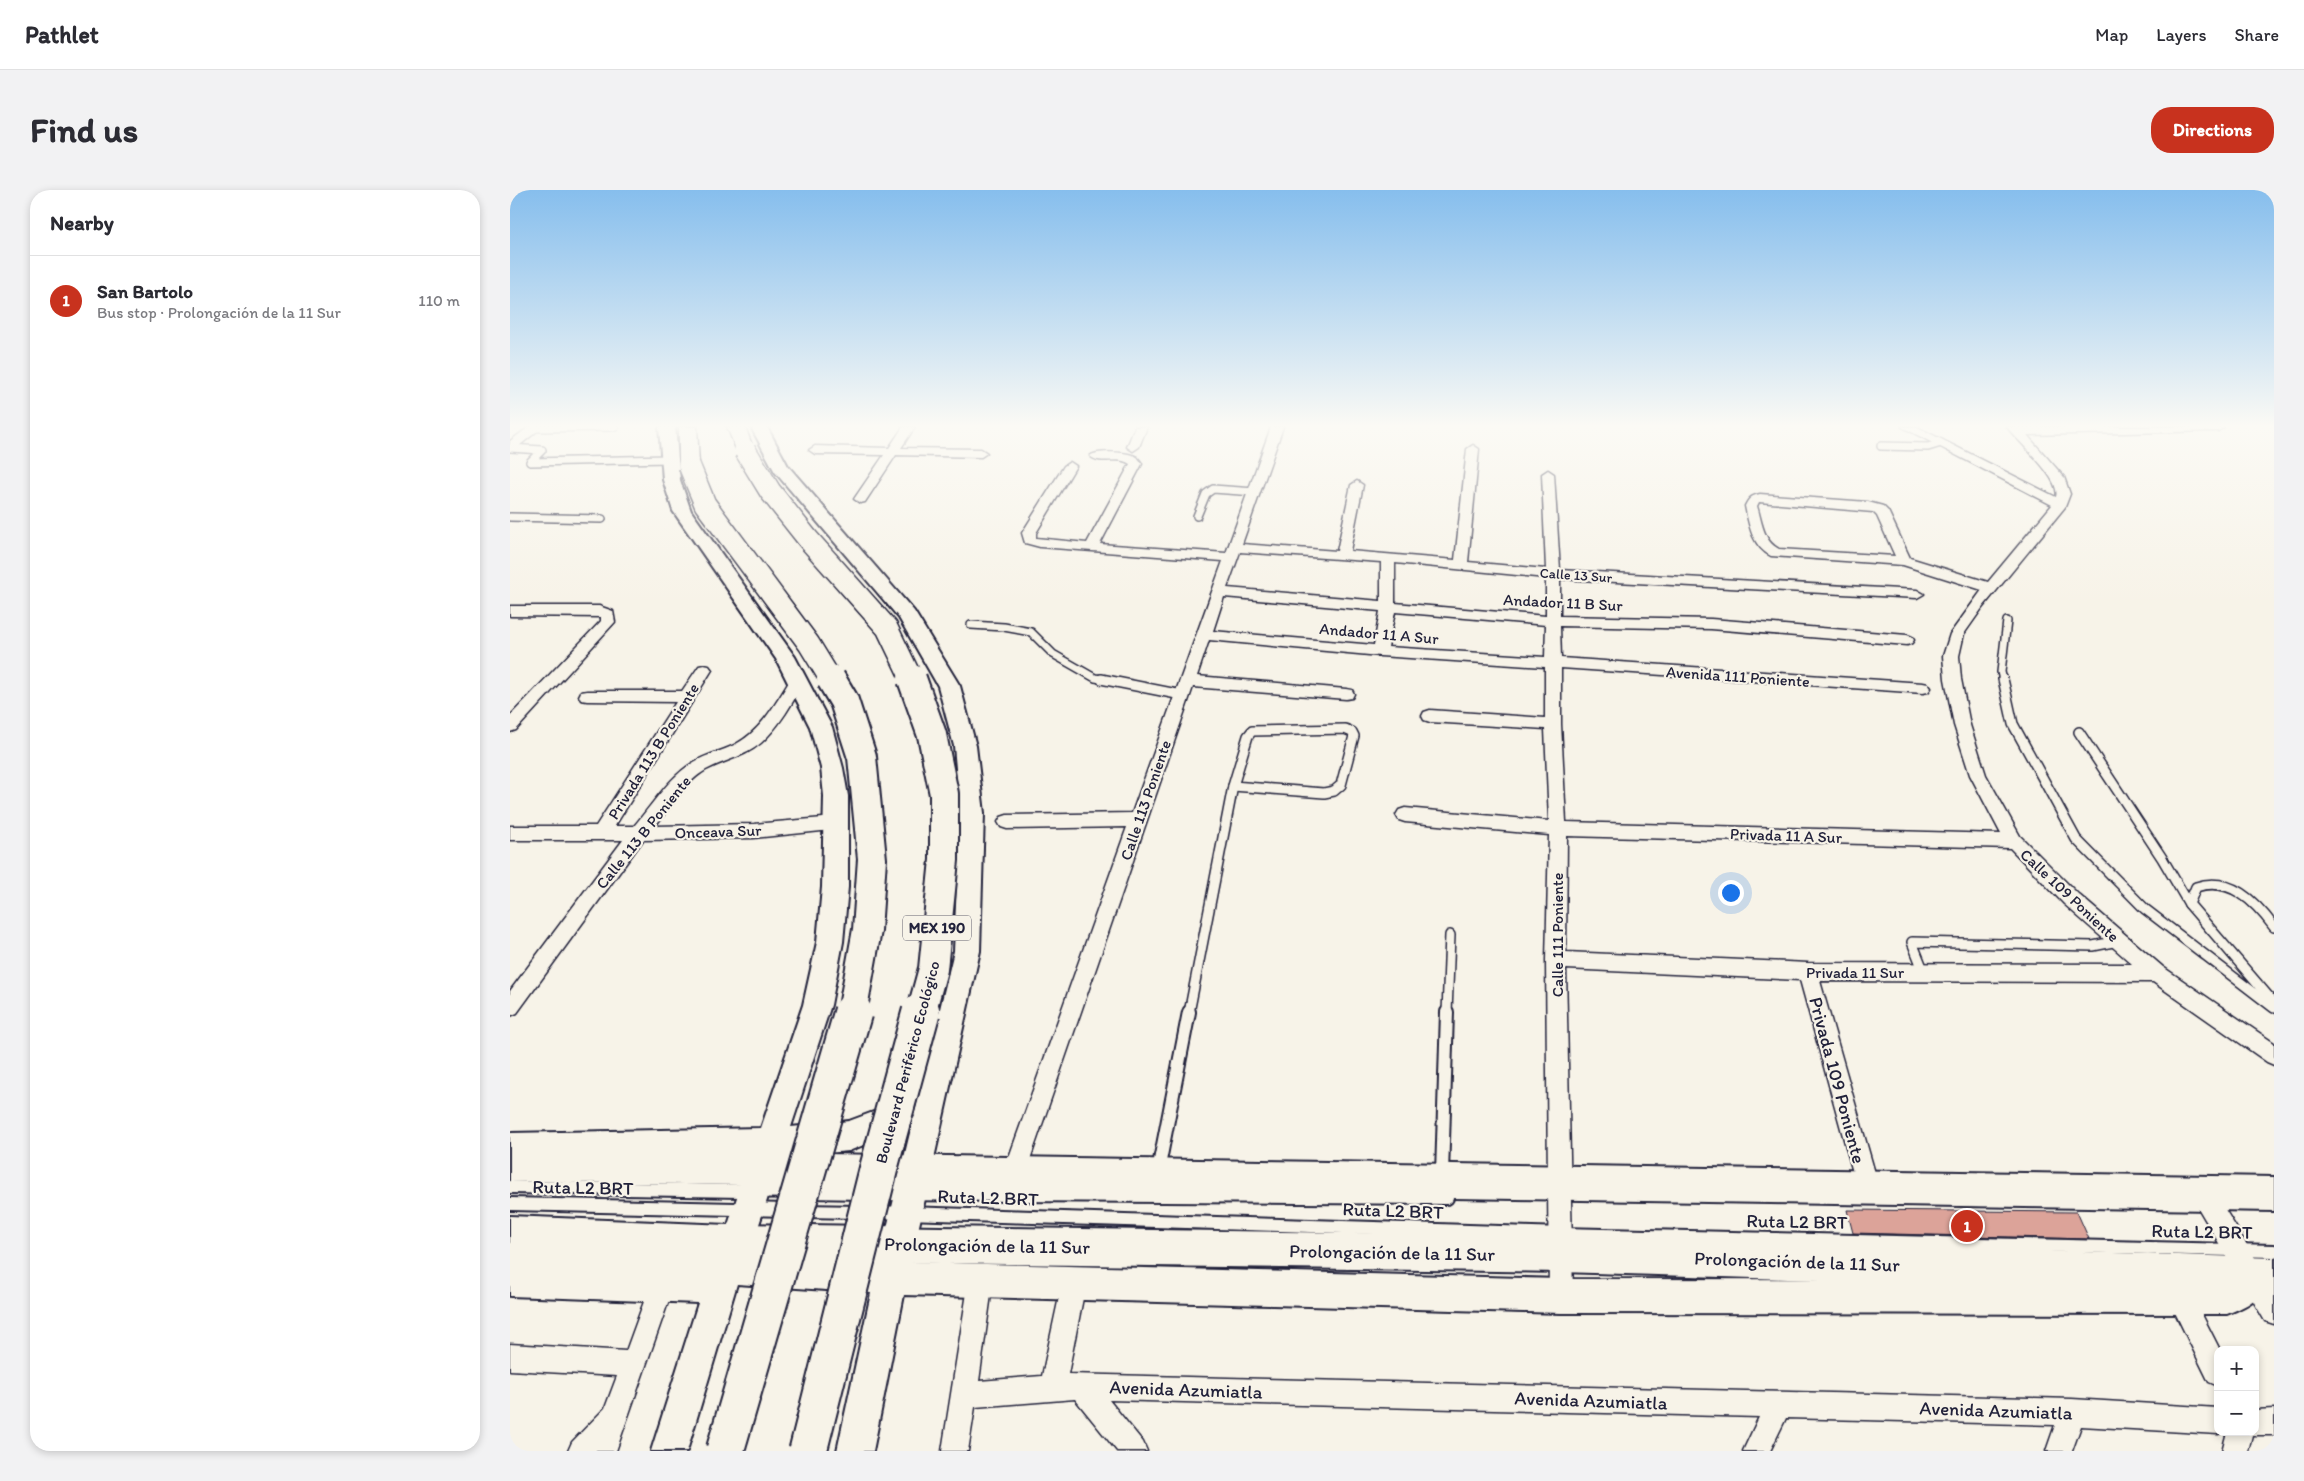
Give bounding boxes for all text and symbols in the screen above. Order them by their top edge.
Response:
text: Pathlet [25,20,99,49]
text: Map [2095,24,2128,46]
text: Layers [2156,24,2206,46]
text: Share [2234,24,2279,46]
button: Directions [2151,107,2274,153]
text: Find us [30,109,138,151]
text: Nearby [50,210,114,235]
text: San Bartolo [97,280,193,303]
text: 1 [62,291,70,310]
text: 110 m [418,291,460,310]
text: Bus stop · Prolongación de la 11 Sur [97,303,341,322]
street label: Calle 13 Sur [1539,564,1613,587]
street label: Andador 11 B Sur [1503,590,1624,615]
street label: Andador 11 A Sur [1319,619,1440,648]
street label: Avenida 111 Poniente [1665,662,1810,691]
street label: Privada 113 B Poniente [604,680,703,823]
street label: Calle 113 Poniente [1116,738,1175,863]
street label: Calle 113 B Poniente [592,772,695,893]
street label: Onceava Sur [674,820,762,843]
street label: Privada 11 A Sur [1730,824,1843,847]
street label: Calle 109 Poniente [2016,845,2123,946]
street label: Calle 111 Poniente [1548,873,1567,997]
your location [1718,880,1744,906]
road number: MEX 190 [903,916,971,940]
street label: Boulevard Periférico Ecológico [871,959,944,1166]
street label: Privada 11 Sur [1806,963,1905,982]
street label: Privada 109 Poniente [1804,994,1871,1166]
street label: Ruta L2 BRT [532,1175,634,1200]
street label: Ruta L2 BRT [937,1184,1039,1211]
street label: Ruta L2 BRT [1342,1197,1444,1224]
pin: 1 [1951,1207,1983,1245]
street label: Ruta L2 BRT [1746,1209,1848,1234]
street label: Ruta L2 BRT [2151,1219,2253,1244]
street label: Prolongación de la 11 Sur [884,1232,1091,1259]
street label: Prolongación de la 11 Sur [1289,1239,1496,1266]
street label: Prolongación de la 11 Sur [1694,1246,1901,1277]
map controls [2214,1346,2259,1436]
button: + [2214,1346,2259,1391]
street label: Avenida Azumiatla [1109,1375,1263,1404]
street label: Avenida Azumiatla [1514,1386,1668,1415]
button: − [2214,1391,2259,1436]
street label: Avenida Azumiatla [1919,1396,2073,1425]

